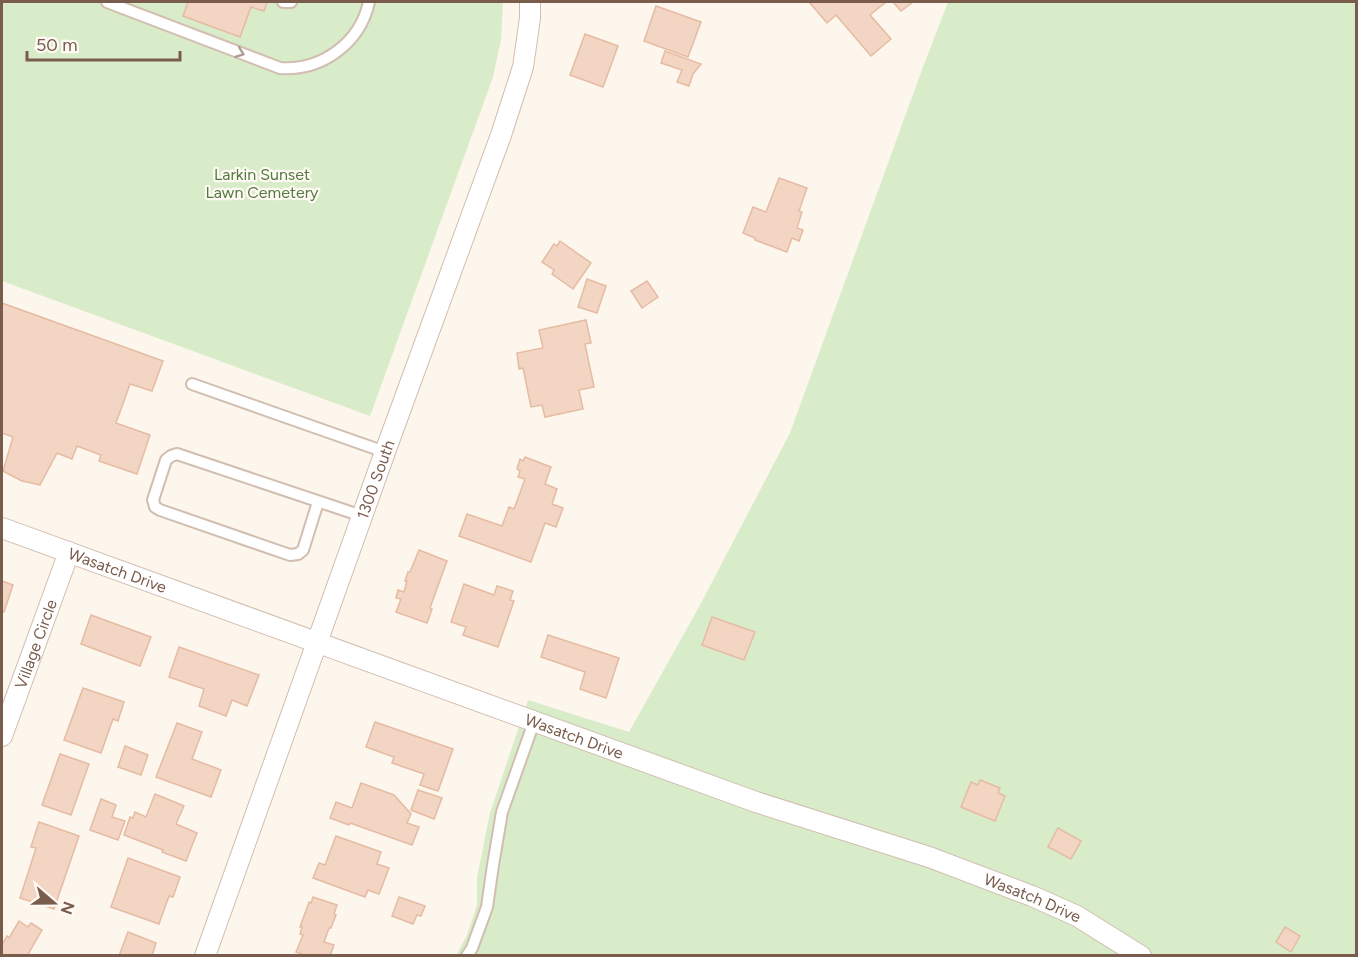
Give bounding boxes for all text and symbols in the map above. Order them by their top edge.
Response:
scale bar [27,24,180,62]
text: 50 m [36,34,78,56]
one-way arrow [234,46,245,58]
park label: Larkin Sunset Lawn Cemetery [206,165,319,202]
street label: 1300 South [353,437,399,522]
street label: Wasatch Drive [66,544,169,597]
street label: Village Circle [11,597,61,691]
street label: Wasatch Drive [522,710,626,763]
street label: Wasatch Drive [981,870,1084,927]
north arrow [24,873,84,933]
text: N [57,899,79,917]

